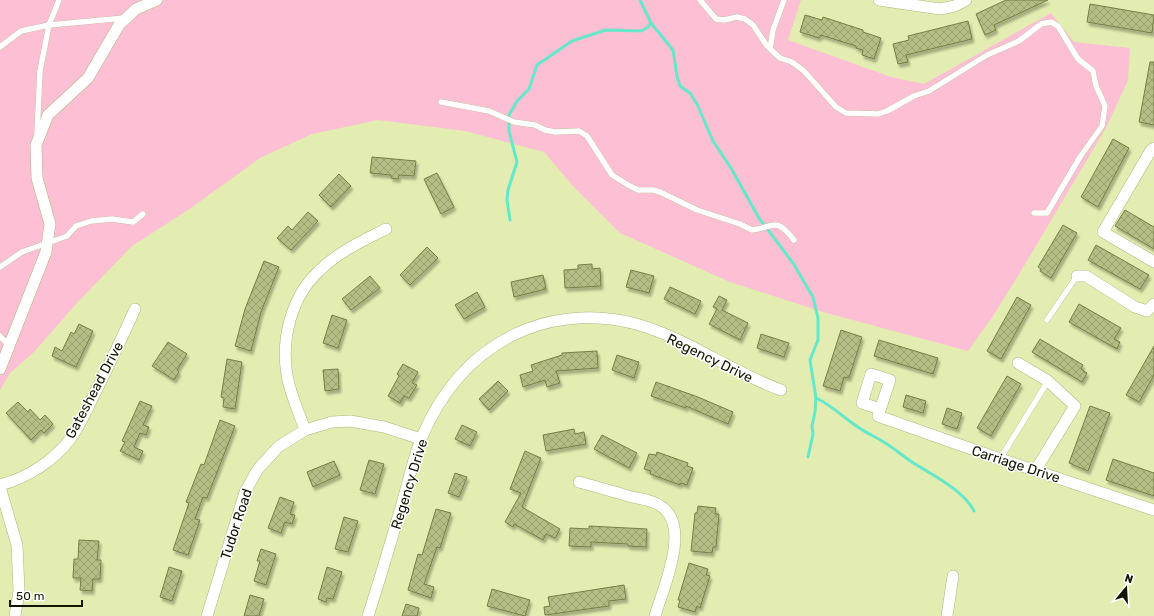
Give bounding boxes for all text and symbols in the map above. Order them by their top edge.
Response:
street label: Regency Drive [664,330,756,387]
street label: Gateshead Drive [62,339,127,442]
street label: Regency Drive [388,437,431,531]
street label: Carriage Drive [969,442,1062,487]
street label: Tudor Road [217,487,256,562]
north arrow [1106,568,1146,608]
text: N [1123,572,1135,586]
scale bar [10,582,82,608]
text: 50 m [16,589,44,603]

